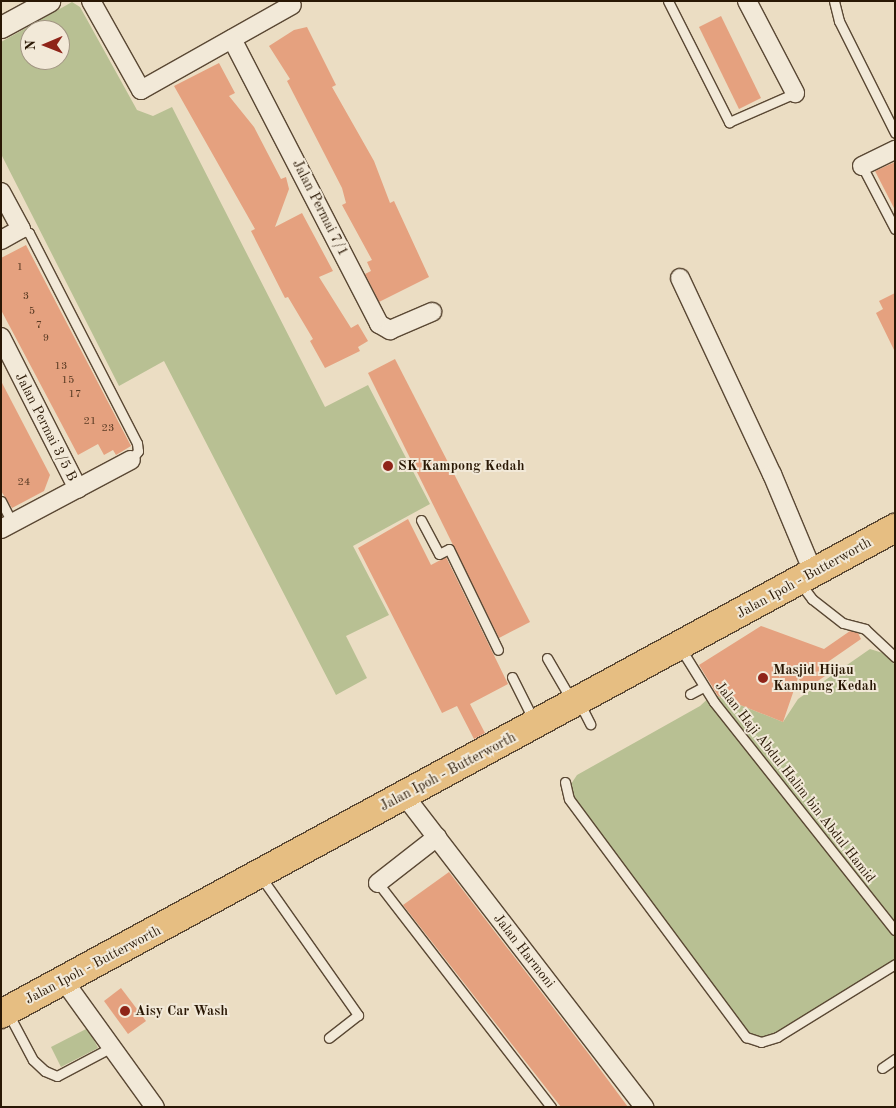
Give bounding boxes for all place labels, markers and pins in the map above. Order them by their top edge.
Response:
place label: SK Kampong Kedah [398,458,524,474]
marker: SK Kampong Kedah [382,460,394,472]
place label: Masjid Hijau Kampung Kedah [773,662,877,694]
marker: Masjid Hijau Kampung Kedah [757,672,769,684]
place label: Aisy Car Wash [135,1003,228,1019]
marker: Aisy Car Wash [119,1005,131,1017]

